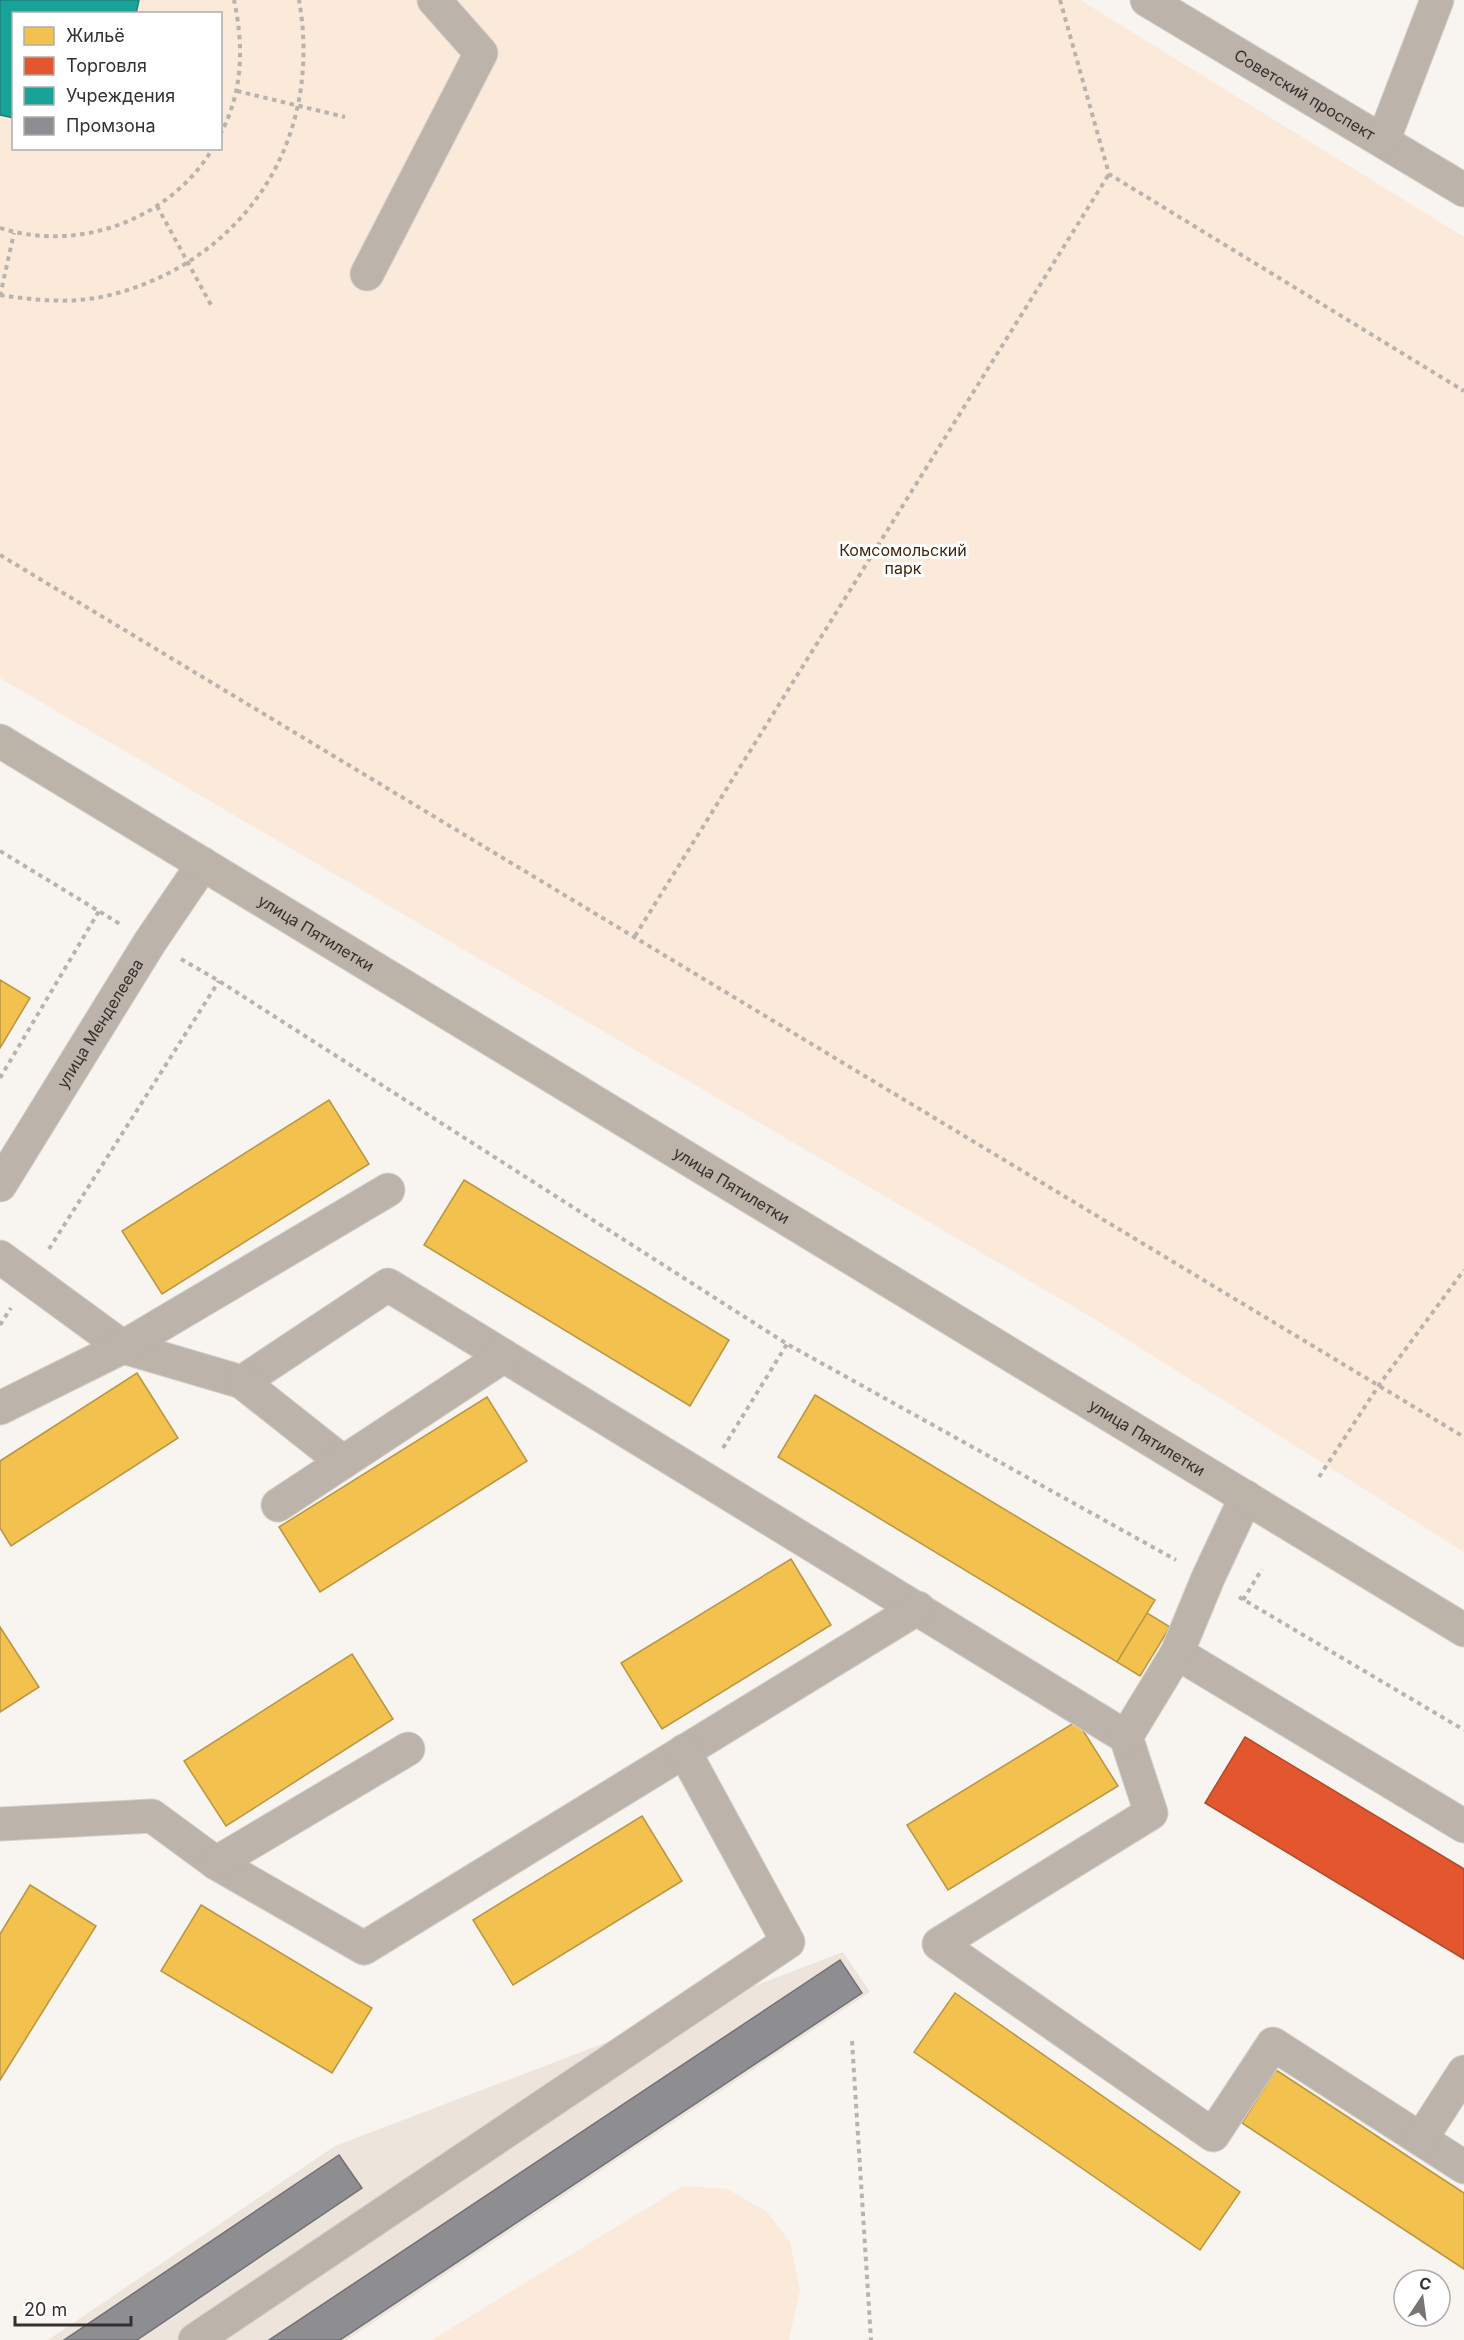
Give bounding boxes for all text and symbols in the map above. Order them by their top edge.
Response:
legend [12,12,222,150]
text: Жильё [66,25,125,46]
street label: Советский проспект [1231,45,1379,145]
text: Торговля [66,55,147,76]
text: Учреждения [66,85,175,106]
text: Промзона [66,115,156,136]
park label: Комсомольский парк [839,540,967,578]
street label: улица Пятилетки [255,890,378,976]
street label: улица Менделеева [52,955,147,1092]
street label: улица Пятилетки [670,1142,793,1228]
street label: улица Пятилетки [1085,1395,1209,1480]
north arrow [1392,2268,1452,2328]
text: С [1417,2272,1434,2294]
scale bar [15,2289,130,2327]
text: 20 m [24,2299,67,2320]

